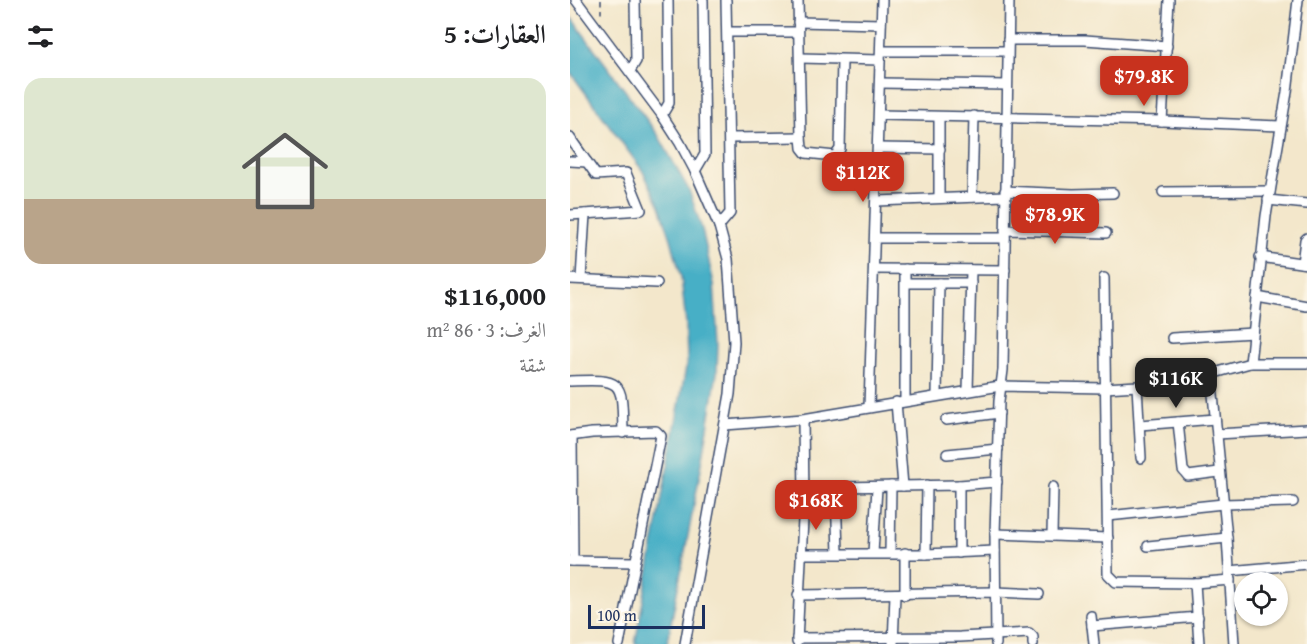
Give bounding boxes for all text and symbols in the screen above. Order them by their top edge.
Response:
text: العقارات: 5 [444,14,546,53]
icon: filters [24,20,57,53]
pin: $79.8K [1095,56,1193,107]
text: $79.8K [1114,61,1174,90]
icon: home [231,117,339,225]
pin: $112K [821,152,905,203]
text: $112K [836,157,890,186]
pin: $78.9K [1006,194,1104,245]
text: $78.9K [1025,199,1085,228]
text: $116,000 [444,276,546,315]
text: الغرف: 3 · 86 m² [427,315,546,344]
text: شقة [520,350,546,379]
pin: $116K [1134,358,1218,409]
text: $116K [1149,363,1203,392]
pin: $168K [774,480,858,531]
text: $168K [789,485,843,514]
map controls [1234,572,1288,626]
button: locate [1234,572,1288,626]
scale bar [588,602,705,630]
text: 100 m [597,603,637,627]

